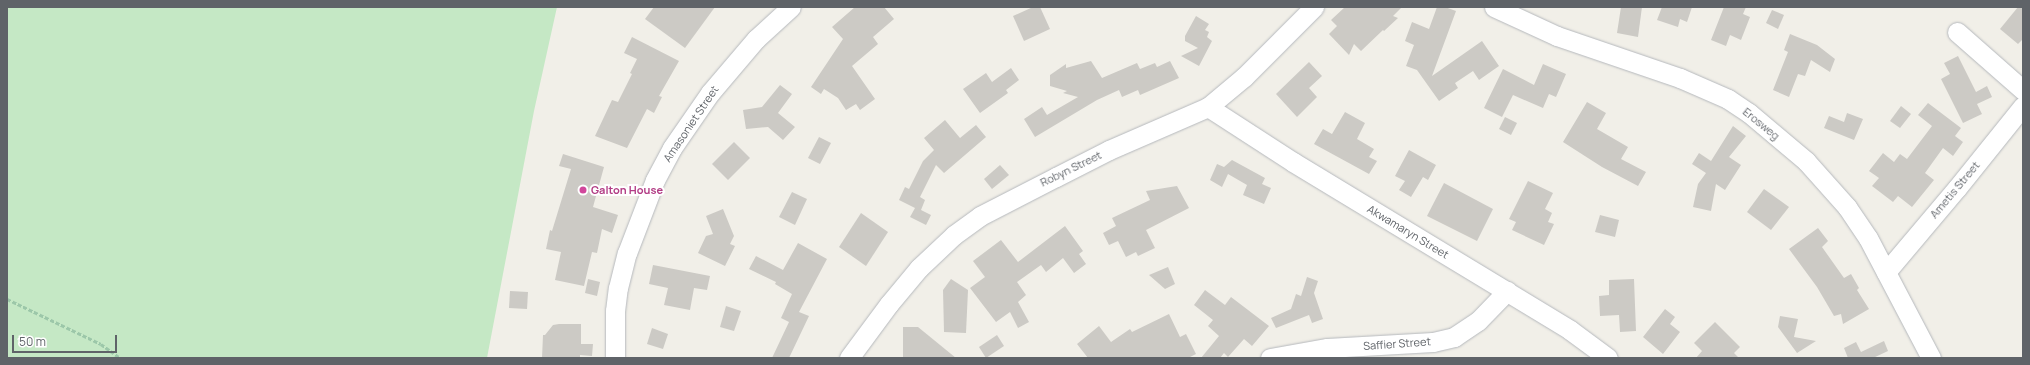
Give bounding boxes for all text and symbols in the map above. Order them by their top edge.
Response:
street label: Amasoniet Street [661,83,721,165]
street label: Erosweg [1740,105,1782,143]
street label: Robyn Street [1038,148,1104,190]
street label: Ametis Street [1927,159,1983,221]
place label: Galton House [591,183,663,197]
marker: Galton House [578,185,588,195]
street label: Akwamaryn Street [1365,202,1451,262]
scale bar [14,327,119,353]
text: 50 m [19,333,46,350]
street label: Saffier Street [1363,335,1431,353]

